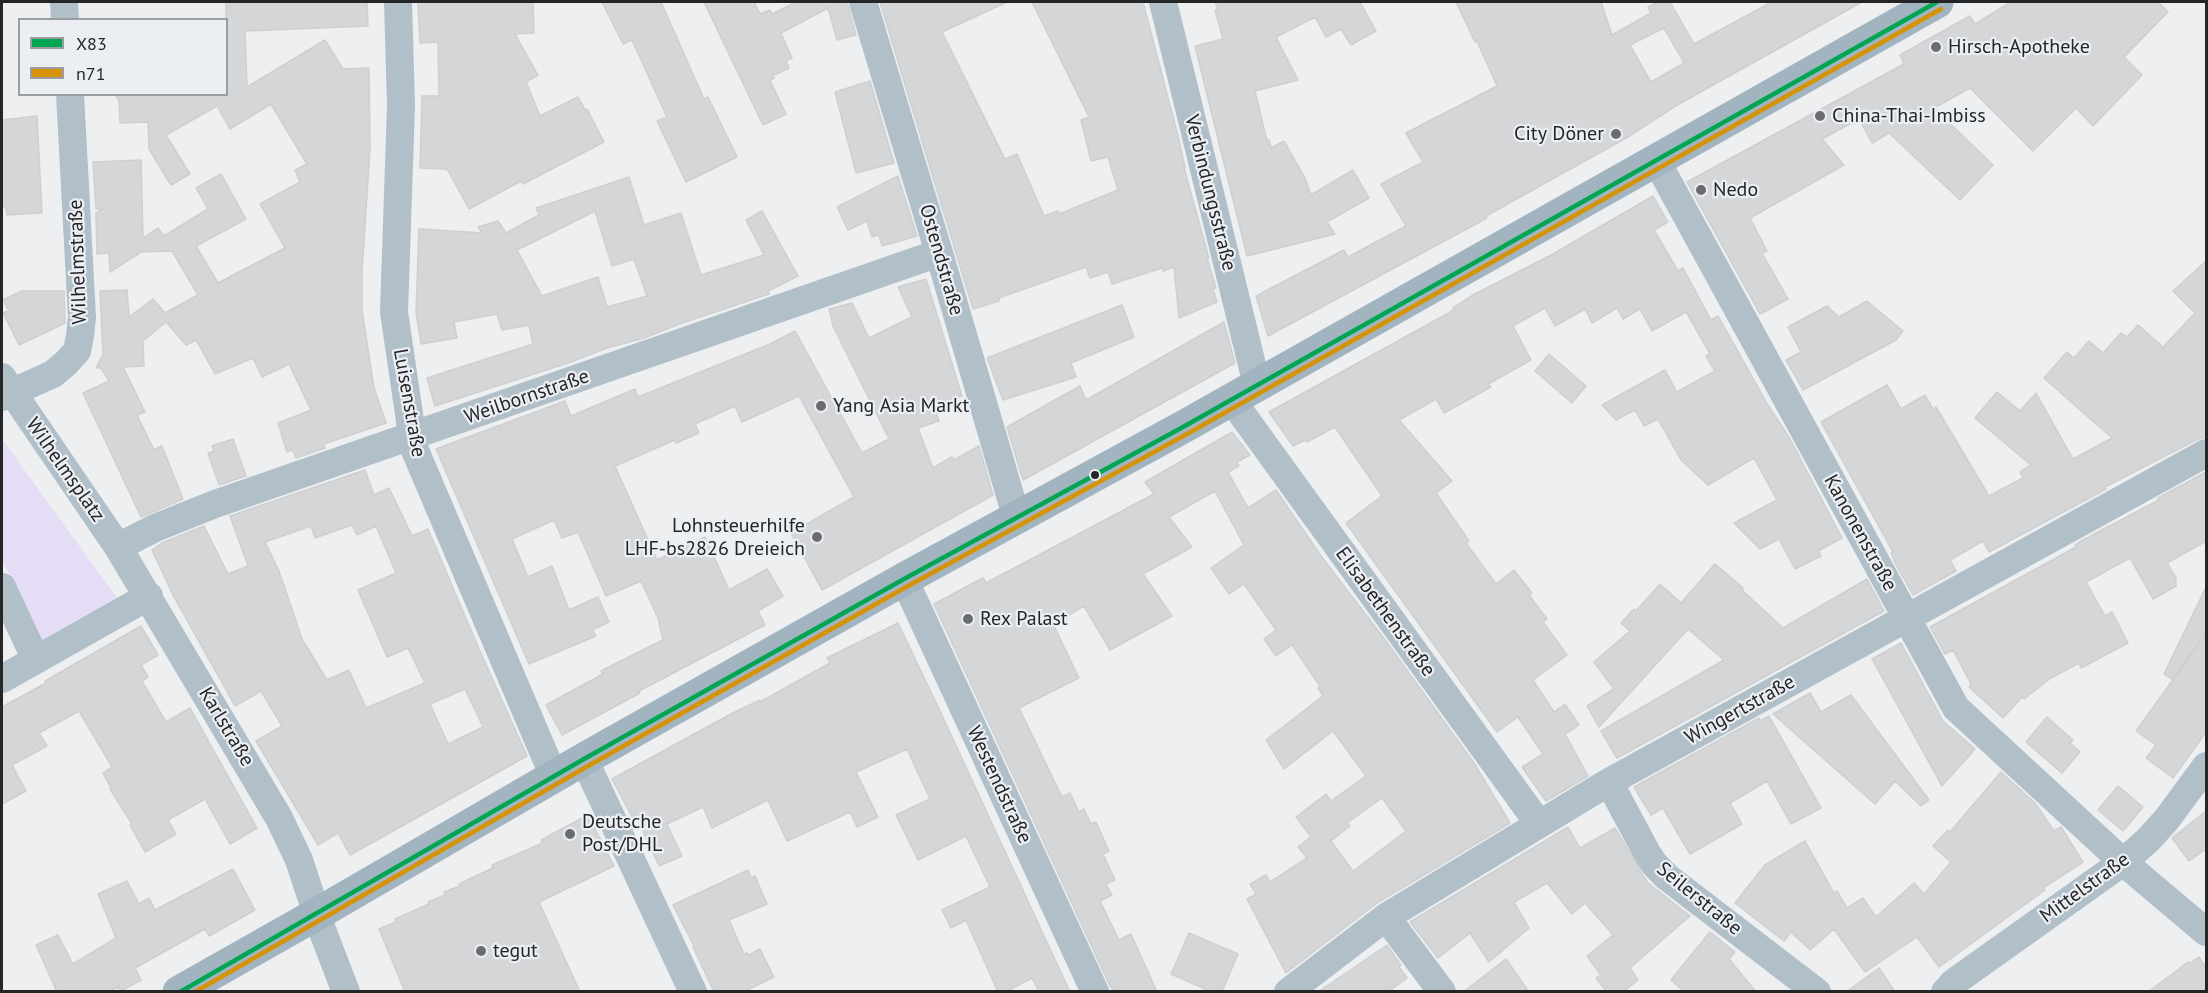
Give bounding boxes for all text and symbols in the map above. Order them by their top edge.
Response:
legend [18,18,228,96]
text: X83 [76,32,107,55]
place label: Hirsch-Apotheke [1948,35,2090,59]
marker: Hirsch-Apotheke [1929,40,1943,54]
text: n71 [76,62,105,85]
place label: China-Thai-Imbiss [1832,104,1986,128]
marker: China-Thai-Imbiss [1813,109,1827,123]
street label: Verbindungsstraße [1179,113,1241,273]
place label: City Döner [1514,122,1604,146]
marker: City Döner [1609,127,1623,141]
place label: Nedo [1713,178,1758,202]
marker: Nedo [1694,183,1708,197]
street label: Wilhelmstraße [64,199,92,325]
street label: Ostendstraße [914,202,968,318]
street label: Luisenstraße [388,347,430,459]
street label: Weilbornstraße [462,364,592,430]
place label: Yang Asia Markt [833,394,969,418]
marker: Yang Asia Markt [814,399,828,413]
street label: Wilhelmsplatz [20,413,110,527]
unlabelled marker [1089,469,1101,481]
street label: Kanonenstraße [1818,471,1902,595]
place label: Lohnsteuerhilfe LHF-bs2826 Dreieich [625,514,805,561]
marker: Lohnsteuerhilfe LHF-bs2826 Dreieich [810,530,824,544]
street label: Elisabethenstraße [1330,543,1440,681]
place label: Rex Palast [980,607,1068,631]
marker: Rex Palast [961,612,975,626]
street label: Wingertstraße [1681,670,1799,750]
street label: Karlstraße [193,683,259,771]
street label: Westendstraße [961,723,1037,847]
place label: Deutsche Post/DHL [582,810,662,857]
marker: Deutsche Post/DHL [563,827,577,841]
street label: Mittelstraße [2036,848,2134,928]
street label: Seilerstraße [1651,857,1747,941]
place label: tegut [493,939,538,963]
marker: tegut [474,944,488,958]

